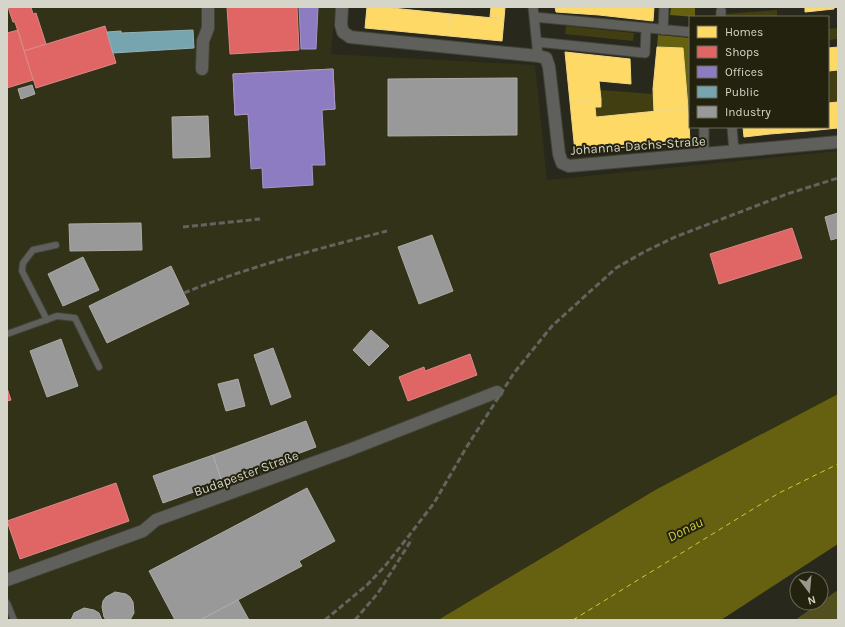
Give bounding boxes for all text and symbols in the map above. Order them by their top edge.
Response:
legend [689,16,829,128]
text: Homes [725,25,763,39]
text: Shops [725,45,759,59]
text: Offices [725,65,763,79]
text: Public [725,85,759,99]
text: Industry [725,105,771,119]
street label: Johanna-Dachs-Straße [570,133,707,158]
street label: Budapester Straße [192,447,301,499]
water label: Donau [665,513,706,546]
north arrow [789,571,829,611]
text: N [806,593,817,607]

